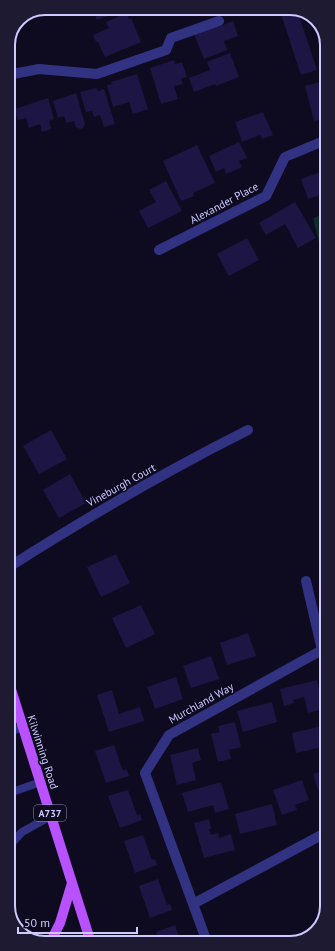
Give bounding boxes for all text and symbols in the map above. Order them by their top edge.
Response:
street label: Alexander Place [187,179,261,227]
street label: Vineburgh Court [83,460,158,510]
street label: Murchland Way [166,679,237,727]
street label: Kilwinning Road [24,713,62,791]
road number: A737 [34,805,66,821]
scale bar [18,909,137,935]
text: 50 m [24,915,50,930]

